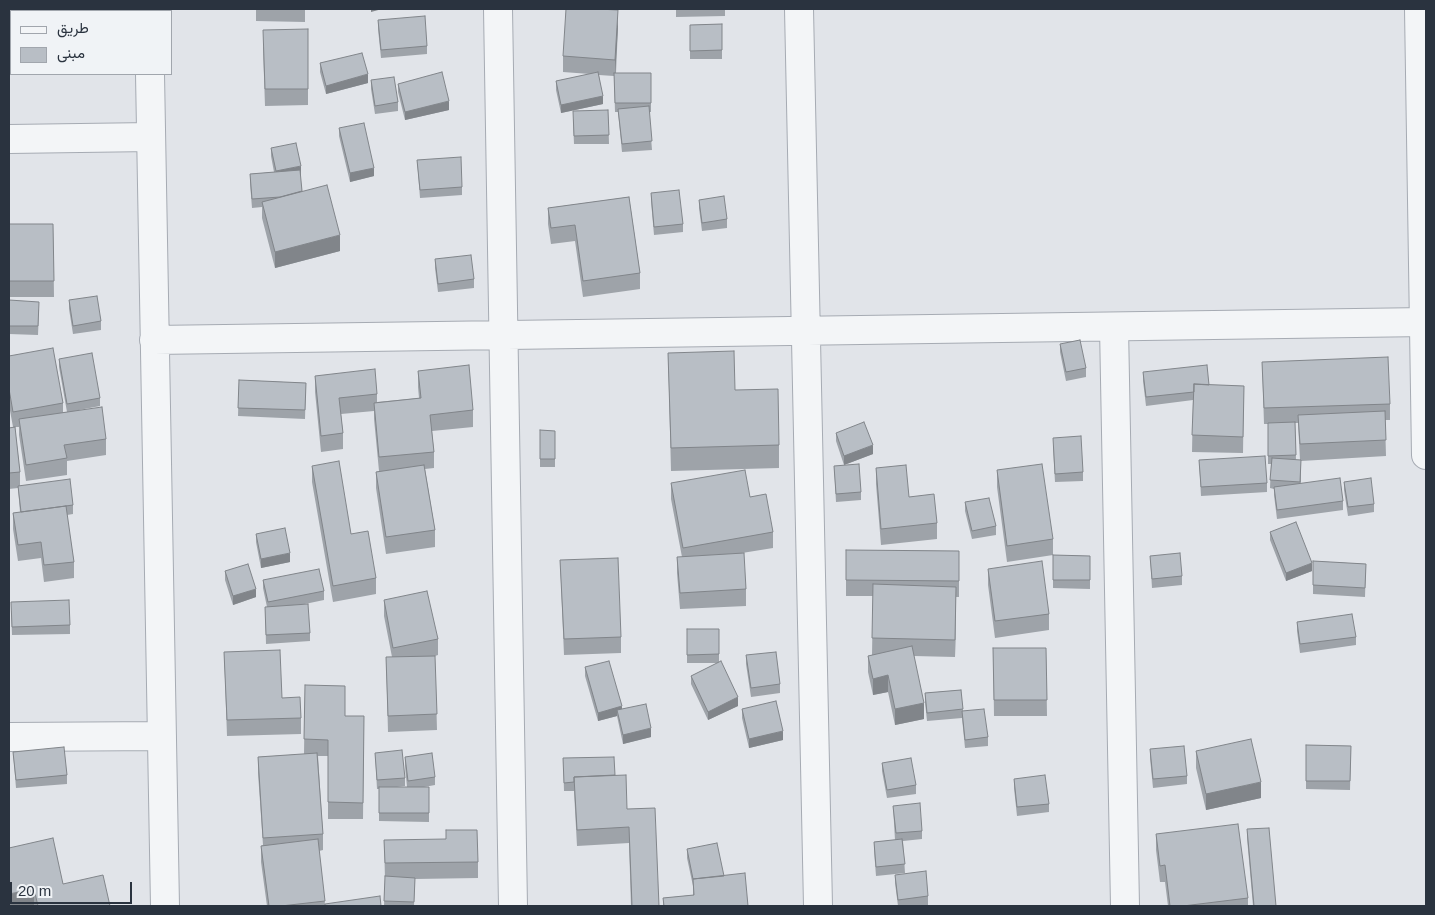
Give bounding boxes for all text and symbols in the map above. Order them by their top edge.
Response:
legend [10,10,172,75]
text: طريق [57,19,89,36]
text: مبنى [57,44,85,61]
scale bar [12,872,135,904]
text: 20 m [18,882,51,899]

